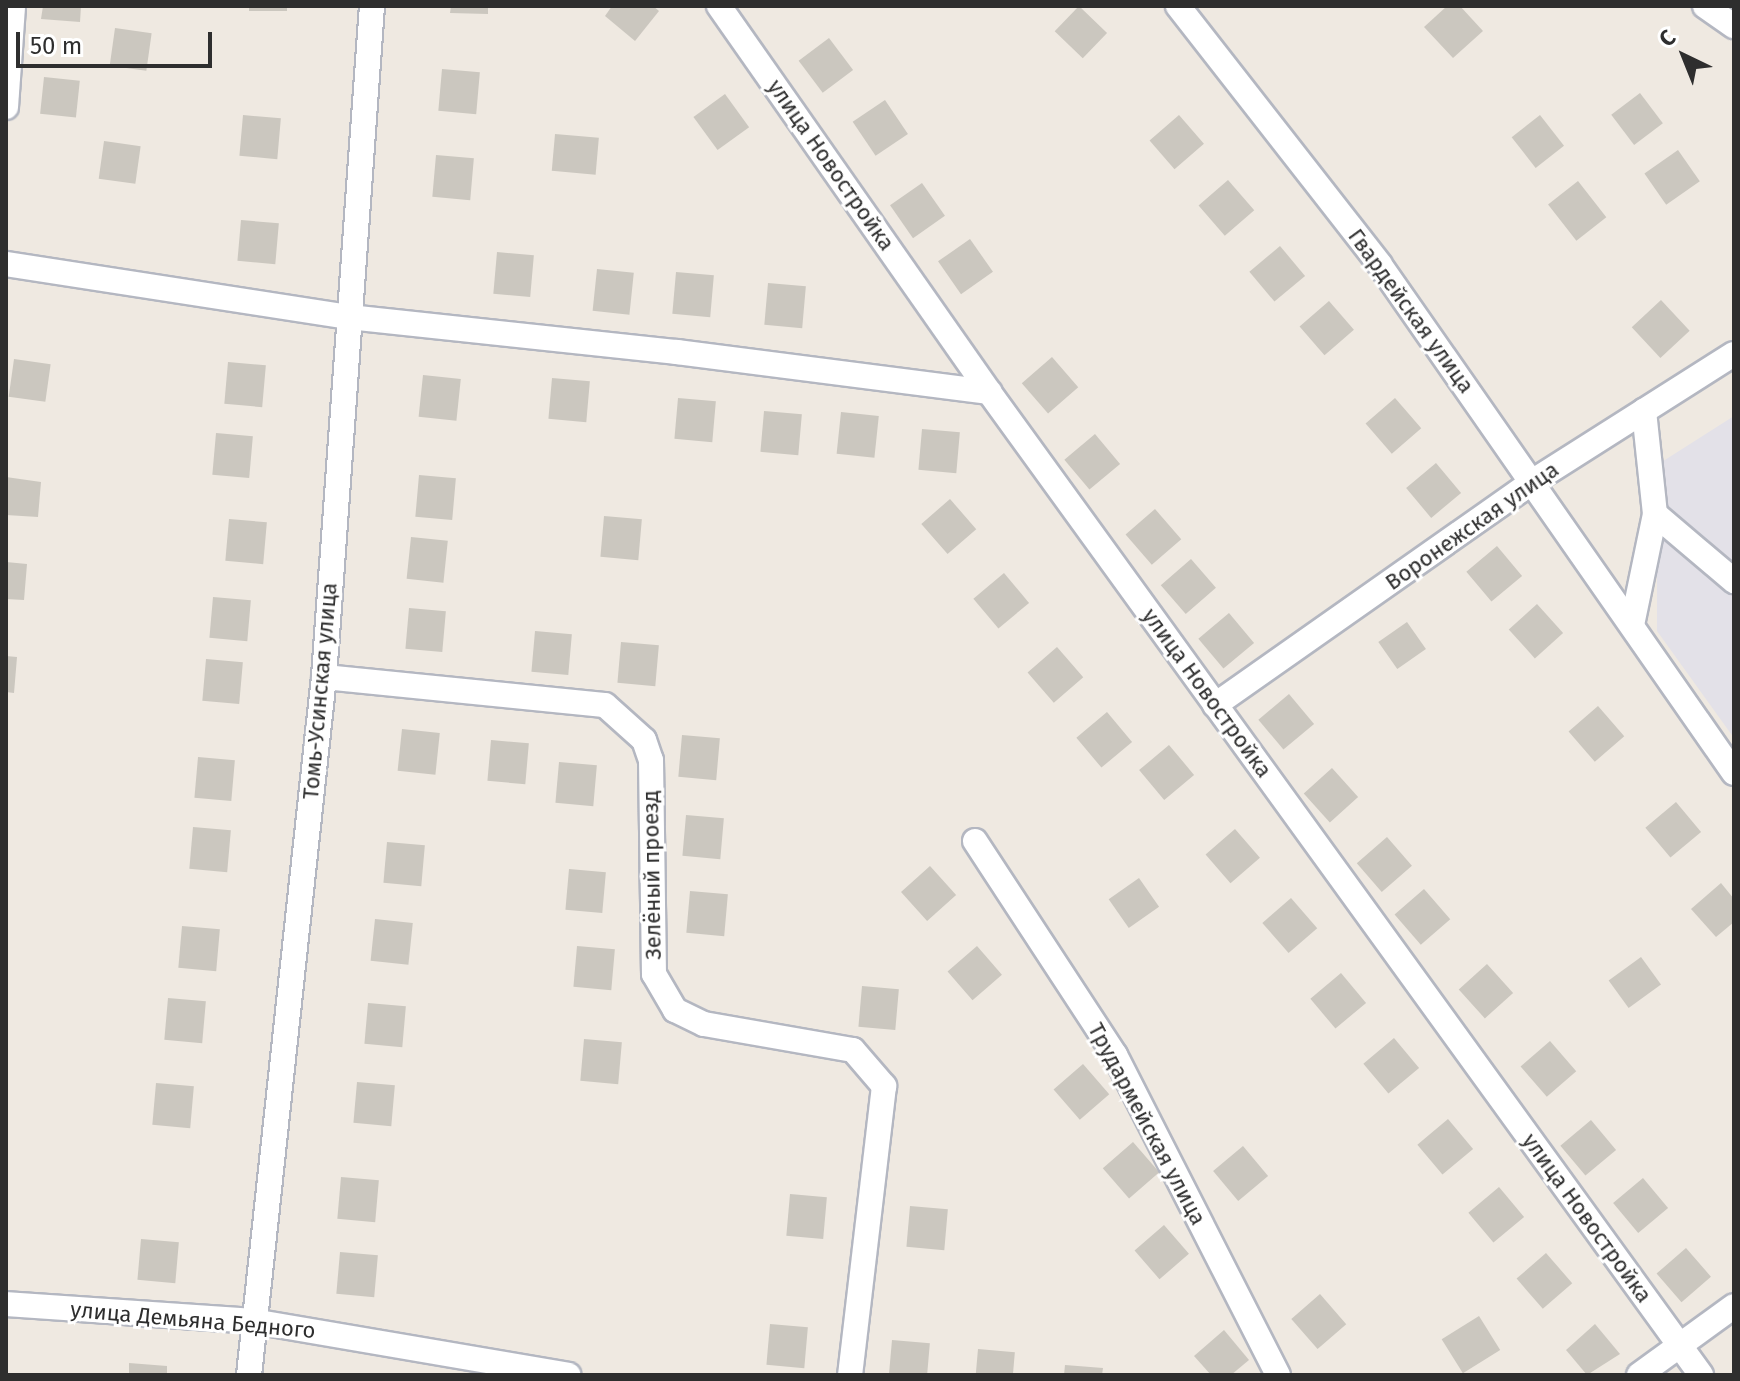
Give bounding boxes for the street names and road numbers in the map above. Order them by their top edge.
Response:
street label: улица Новостройка [762,74,900,256]
street label: Гвардейская улица [1343,224,1479,398]
street label: Воронежская улица [1380,456,1564,596]
street label: Томь-Усинская улица [297,582,343,800]
street label: улица Новостройка [1137,603,1277,783]
street label: Зелёный проезд [637,790,667,960]
street label: Трудармейская улица [1083,1018,1211,1230]
street label: улица Новостройка [1517,1128,1657,1308]
street label: улица Демьяна Бедного [69,1296,317,1344]

